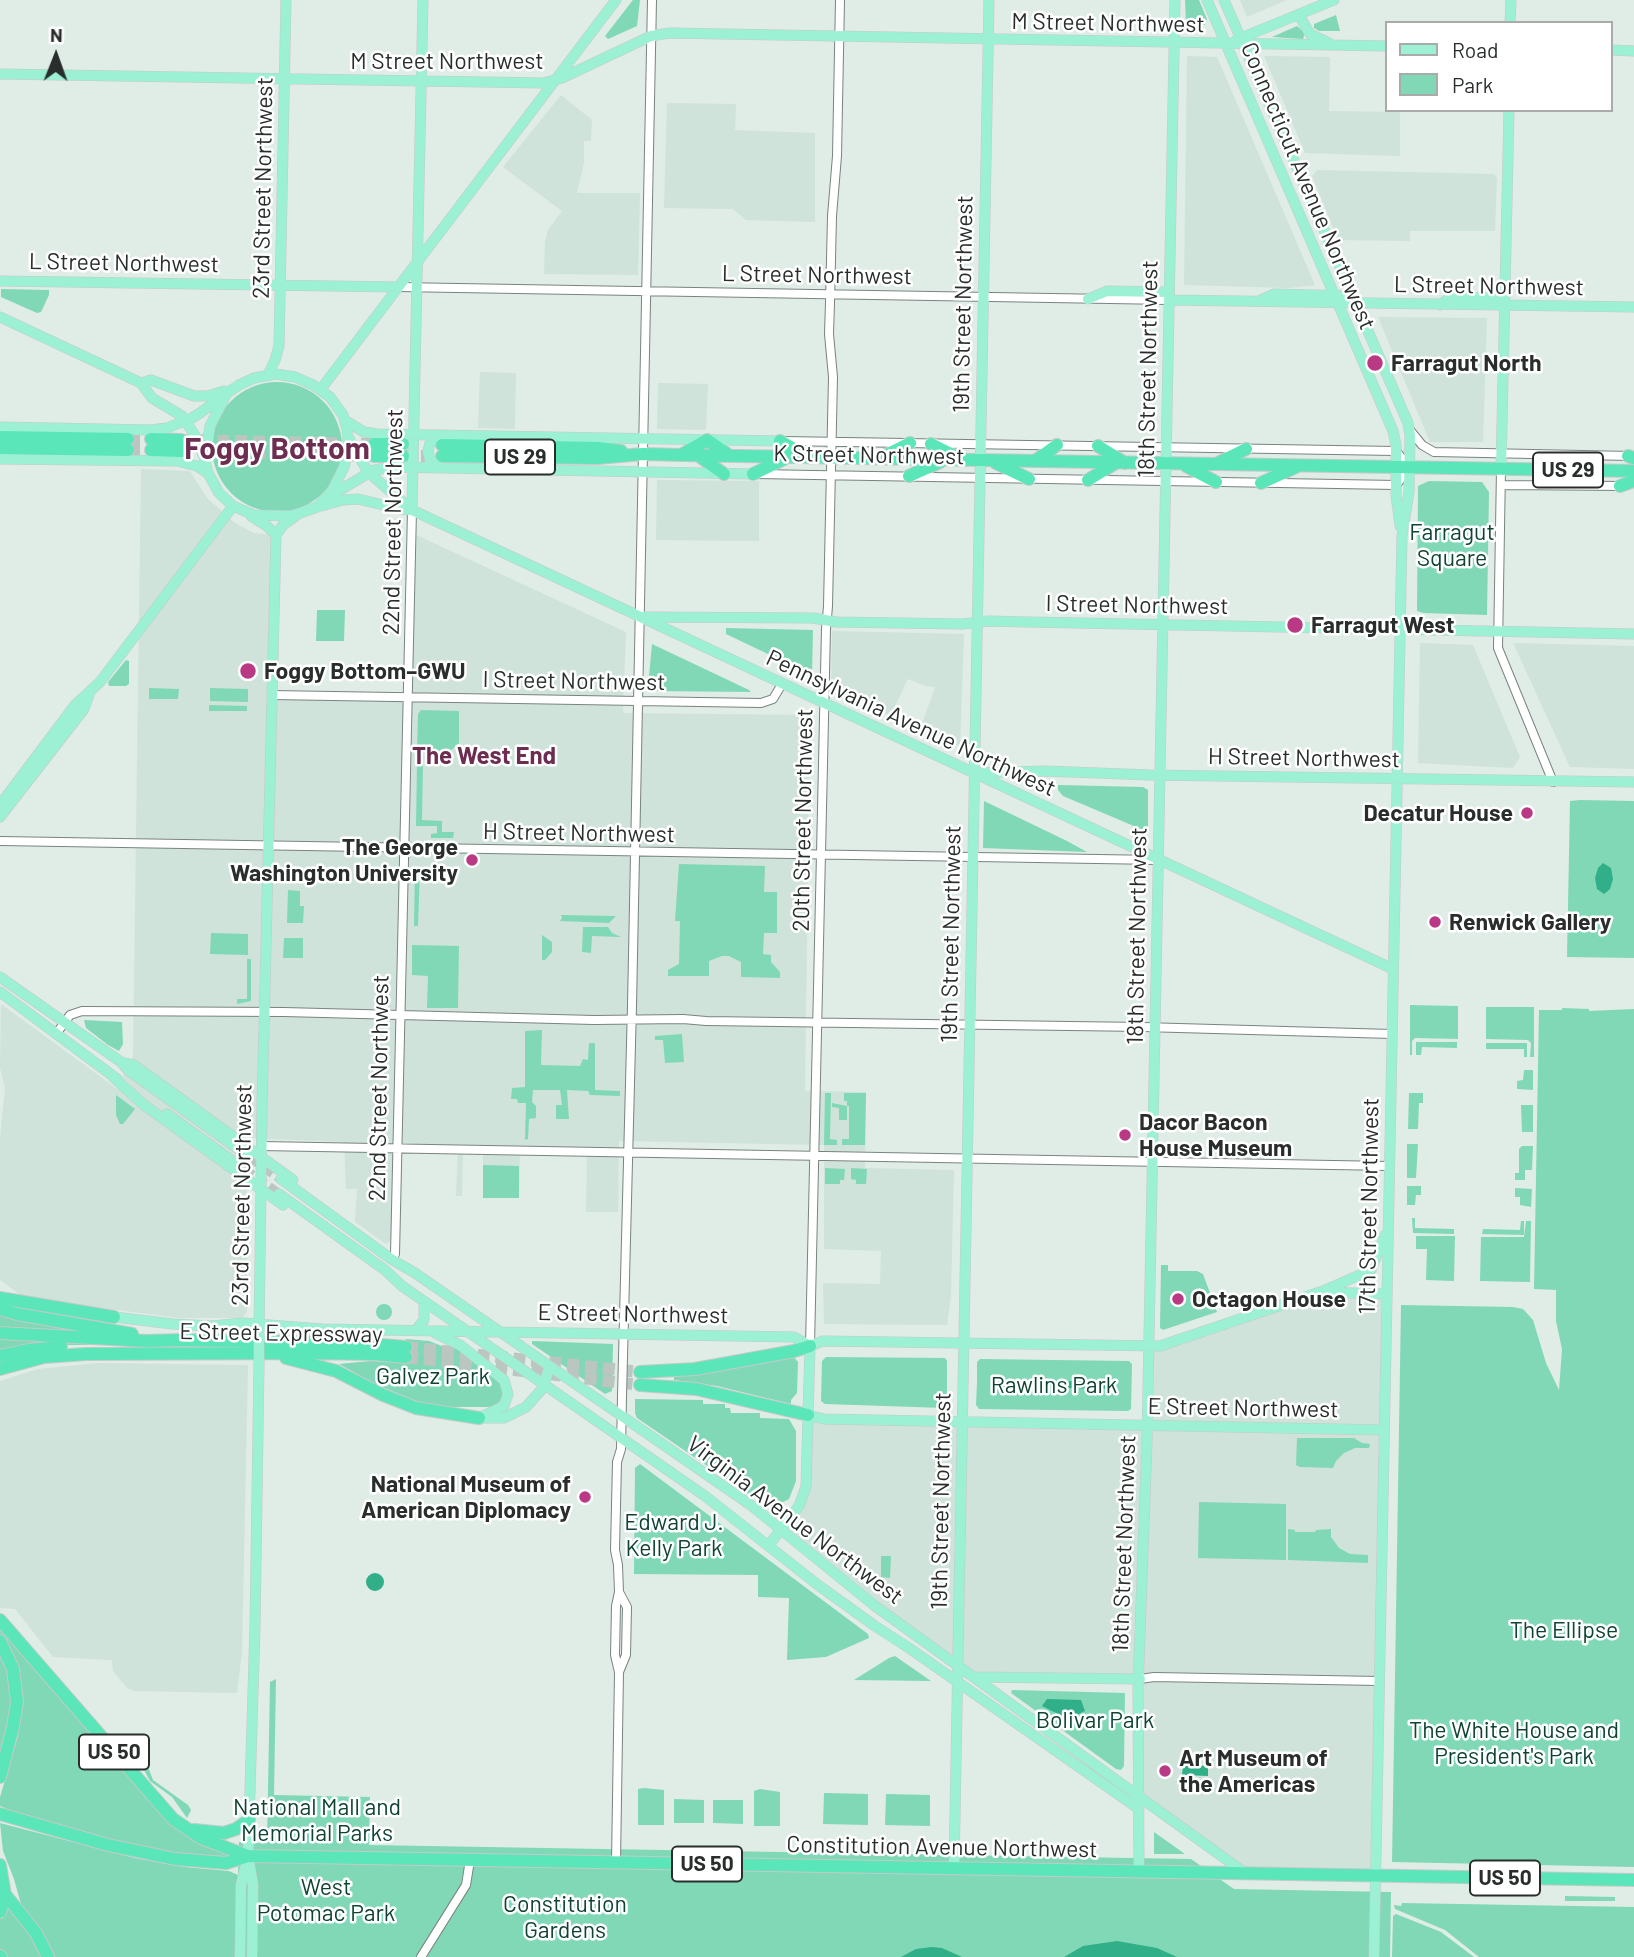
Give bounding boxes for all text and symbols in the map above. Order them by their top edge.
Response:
street label: M Street Northwest [1011,8,1205,38]
north arrow [21,21,91,91]
legend [1386,21,1613,112]
text: N [50,23,63,46]
text: Road [1452,37,1498,62]
street label: Connecticut Avenue Northwest [1235,38,1381,334]
street label: M Street Northwest [350,47,544,75]
text: Park [1452,72,1493,97]
street label: 23rd Street Northwest [247,77,279,299]
street label: 19th Street Northwest [947,195,979,413]
street label: L Street Northwest [29,248,219,278]
street label: L Street Northwest [722,260,912,290]
street label: 18th Street Northwest [1132,260,1164,478]
street label: L Street Northwest [1394,271,1584,301]
place label: Farragut North [1391,349,1542,377]
marker: Farragut North [1365,353,1385,373]
street label: 22nd Street Northwest [377,409,409,635]
district label: Foggy Bottom [184,431,370,467]
road number: US 29 [485,440,555,475]
street label: K Street Northwest [773,440,965,470]
road number: US 29 [1533,452,1603,488]
park label: Farragut Square [1409,518,1495,572]
street label: I Street Northwest [1045,590,1229,620]
place label: Farragut West [1311,611,1455,639]
marker: Farragut West [1285,615,1305,635]
street label: Pennsylvania Avenue Northwest [762,644,1060,802]
place label: Foggy Bottom–GWU [264,657,466,685]
marker: Foggy Bottom–GWU [238,661,258,681]
street label: I Street Northwest [482,666,666,696]
street label: 20th Street Northwest [787,708,819,932]
district label: The West End [412,742,556,770]
street label: H Street Northwest [1208,743,1400,773]
place label: Decatur House [1363,799,1513,827]
marker: Decatur House [1519,805,1535,821]
street label: H Street Northwest [483,818,675,848]
street label: 19th Street Northwest [935,825,967,1043]
street label: 18th Street Northwest [1121,827,1153,1045]
place label: The George Washington University [230,833,458,887]
marker: The George Washington University [464,852,480,868]
place label: Renwick Gallery [1449,908,1611,936]
marker: Renwick Gallery [1427,914,1443,930]
street label: 22nd Street Northwest [363,975,395,1201]
street label: 23rd Street Northwest [226,1084,258,1306]
street label: 17th Street Northwest [1353,1097,1385,1315]
place label: Dacor Bacon House Museum [1139,1108,1292,1162]
marker: Dacor Bacon House Museum [1117,1127,1133,1143]
place label: Octagon House [1192,1285,1346,1313]
marker: Octagon House [1170,1291,1186,1307]
street label: E Street Northwest [537,1299,729,1329]
street label: E Street Expressway [179,1317,383,1349]
park label: Galvez Park [376,1362,490,1390]
park label: Rawlins Park [991,1371,1117,1399]
street label: 19th Street Northwest [925,1392,957,1610]
street label: E Street Northwest [1147,1393,1339,1423]
street label: Virginia Avenue Northwest [682,1430,908,1610]
street label: 18th Street Northwest [1106,1435,1142,1653]
place label: National Museum of American Diplomacy [361,1470,571,1524]
marker: National Museum of American Diplomacy [577,1489,593,1505]
park label: Edward J. Kelly Park [624,1508,724,1562]
park label: The Ellipse [1510,1616,1618,1644]
park label: Bolivar Park [1036,1706,1154,1734]
park label: The White House and President's Park [1409,1716,1619,1770]
road number: US 50 [79,1734,149,1770]
place label: Art Museum of the Americas [1179,1744,1328,1798]
marker: Art Museum of the Americas [1157,1763,1173,1779]
park label: National Mall and Memorial Parks [233,1793,401,1847]
street label: Constitution Avenue Northwest [786,1830,1098,1864]
road number: US 50 [672,1846,742,1882]
road number: US 50 [1470,1860,1540,1896]
park label: West Potomac Park [257,1873,395,1927]
park label: Constitution Gardens [503,1890,627,1944]

